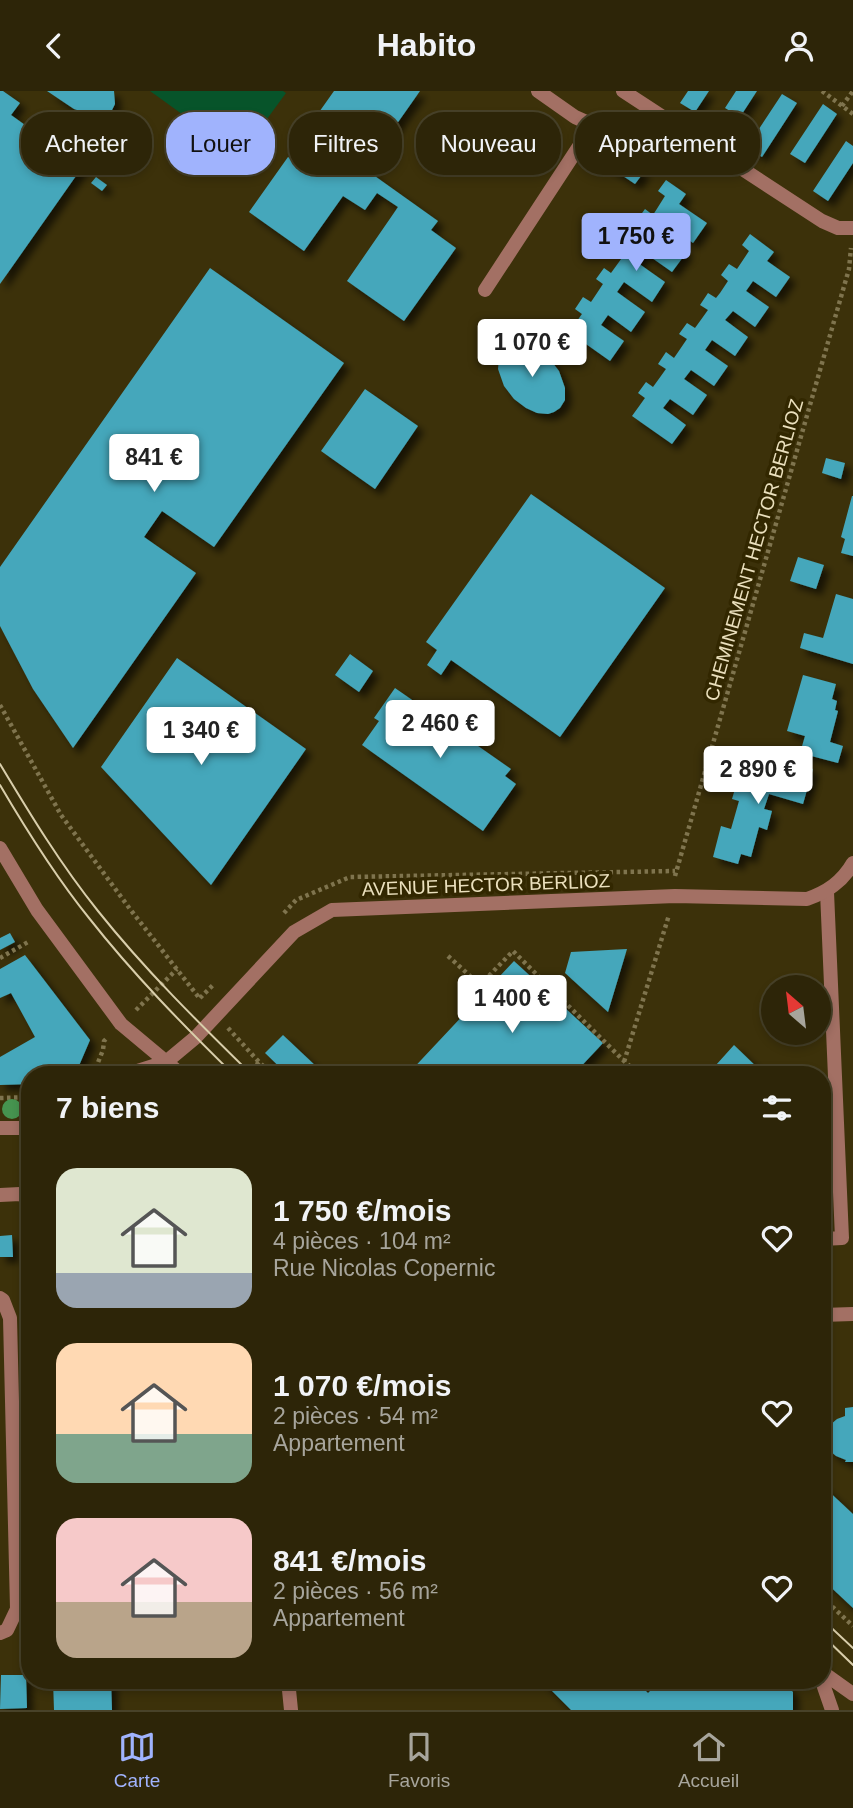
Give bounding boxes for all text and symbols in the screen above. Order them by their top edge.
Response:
icon: back [35,27,73,65]
text: Habito [377,27,476,63]
icon: person [780,27,818,65]
chip: Acheter [21,112,152,175]
chip: Louer [166,112,275,175]
chip: Filtres [289,112,402,175]
chip: Nouveau [416,112,561,175]
chip: Appartement [575,112,760,175]
pin: 1 750 € [571,213,701,273]
text: 1 750 € [598,223,674,249]
pin: 1 070 € [467,320,597,379]
text: 1 070 € [494,329,570,355]
street label: CHEMINEMENT HECTOR BERLIOZ [701,396,807,703]
pin: 841 € [105,435,203,494]
text: 841 € [125,444,183,470]
pin: 2 460 € [375,701,505,760]
pin: 1 340 € [136,707,266,767]
text: 2 460 € [402,710,478,736]
text: 1 340 € [163,717,239,743]
pin: 2 890 € [693,747,823,806]
text: 2 890 € [720,756,796,782]
street label: AVENUE HECTOR BERLIOZ [361,870,611,900]
pin: 1 400 € [447,975,577,1035]
north arrow [761,975,831,1045]
map controls [761,975,831,1045]
text: 1 400 € [474,985,550,1011]
icon: filters [758,1089,796,1127]
text: 7 biens [56,1091,159,1124]
text: 1 750 €/mois [273,1194,451,1227]
icon: home [112,1196,196,1280]
icon: heart [758,1219,796,1257]
text: 4 pièces · 104 m² [273,1228,451,1254]
text: Rue Nicolas Copernic [273,1255,495,1281]
text: 1 070 €/mois [273,1369,451,1402]
icon: home [112,1371,196,1455]
icon: heart [758,1394,796,1432]
text: 2 pièces · 54 m² [273,1403,438,1429]
text: Appartement [273,1430,405,1456]
text: 841 €/mois [273,1544,426,1577]
icon: home [112,1546,196,1630]
icon: heart [758,1569,796,1607]
text: 2 pièces · 56 m² [273,1578,438,1604]
text: Appartement [273,1605,405,1631]
tab: Carte [114,1728,160,1792]
tab: Favoris [388,1728,450,1792]
tab: Accueil [678,1728,739,1792]

